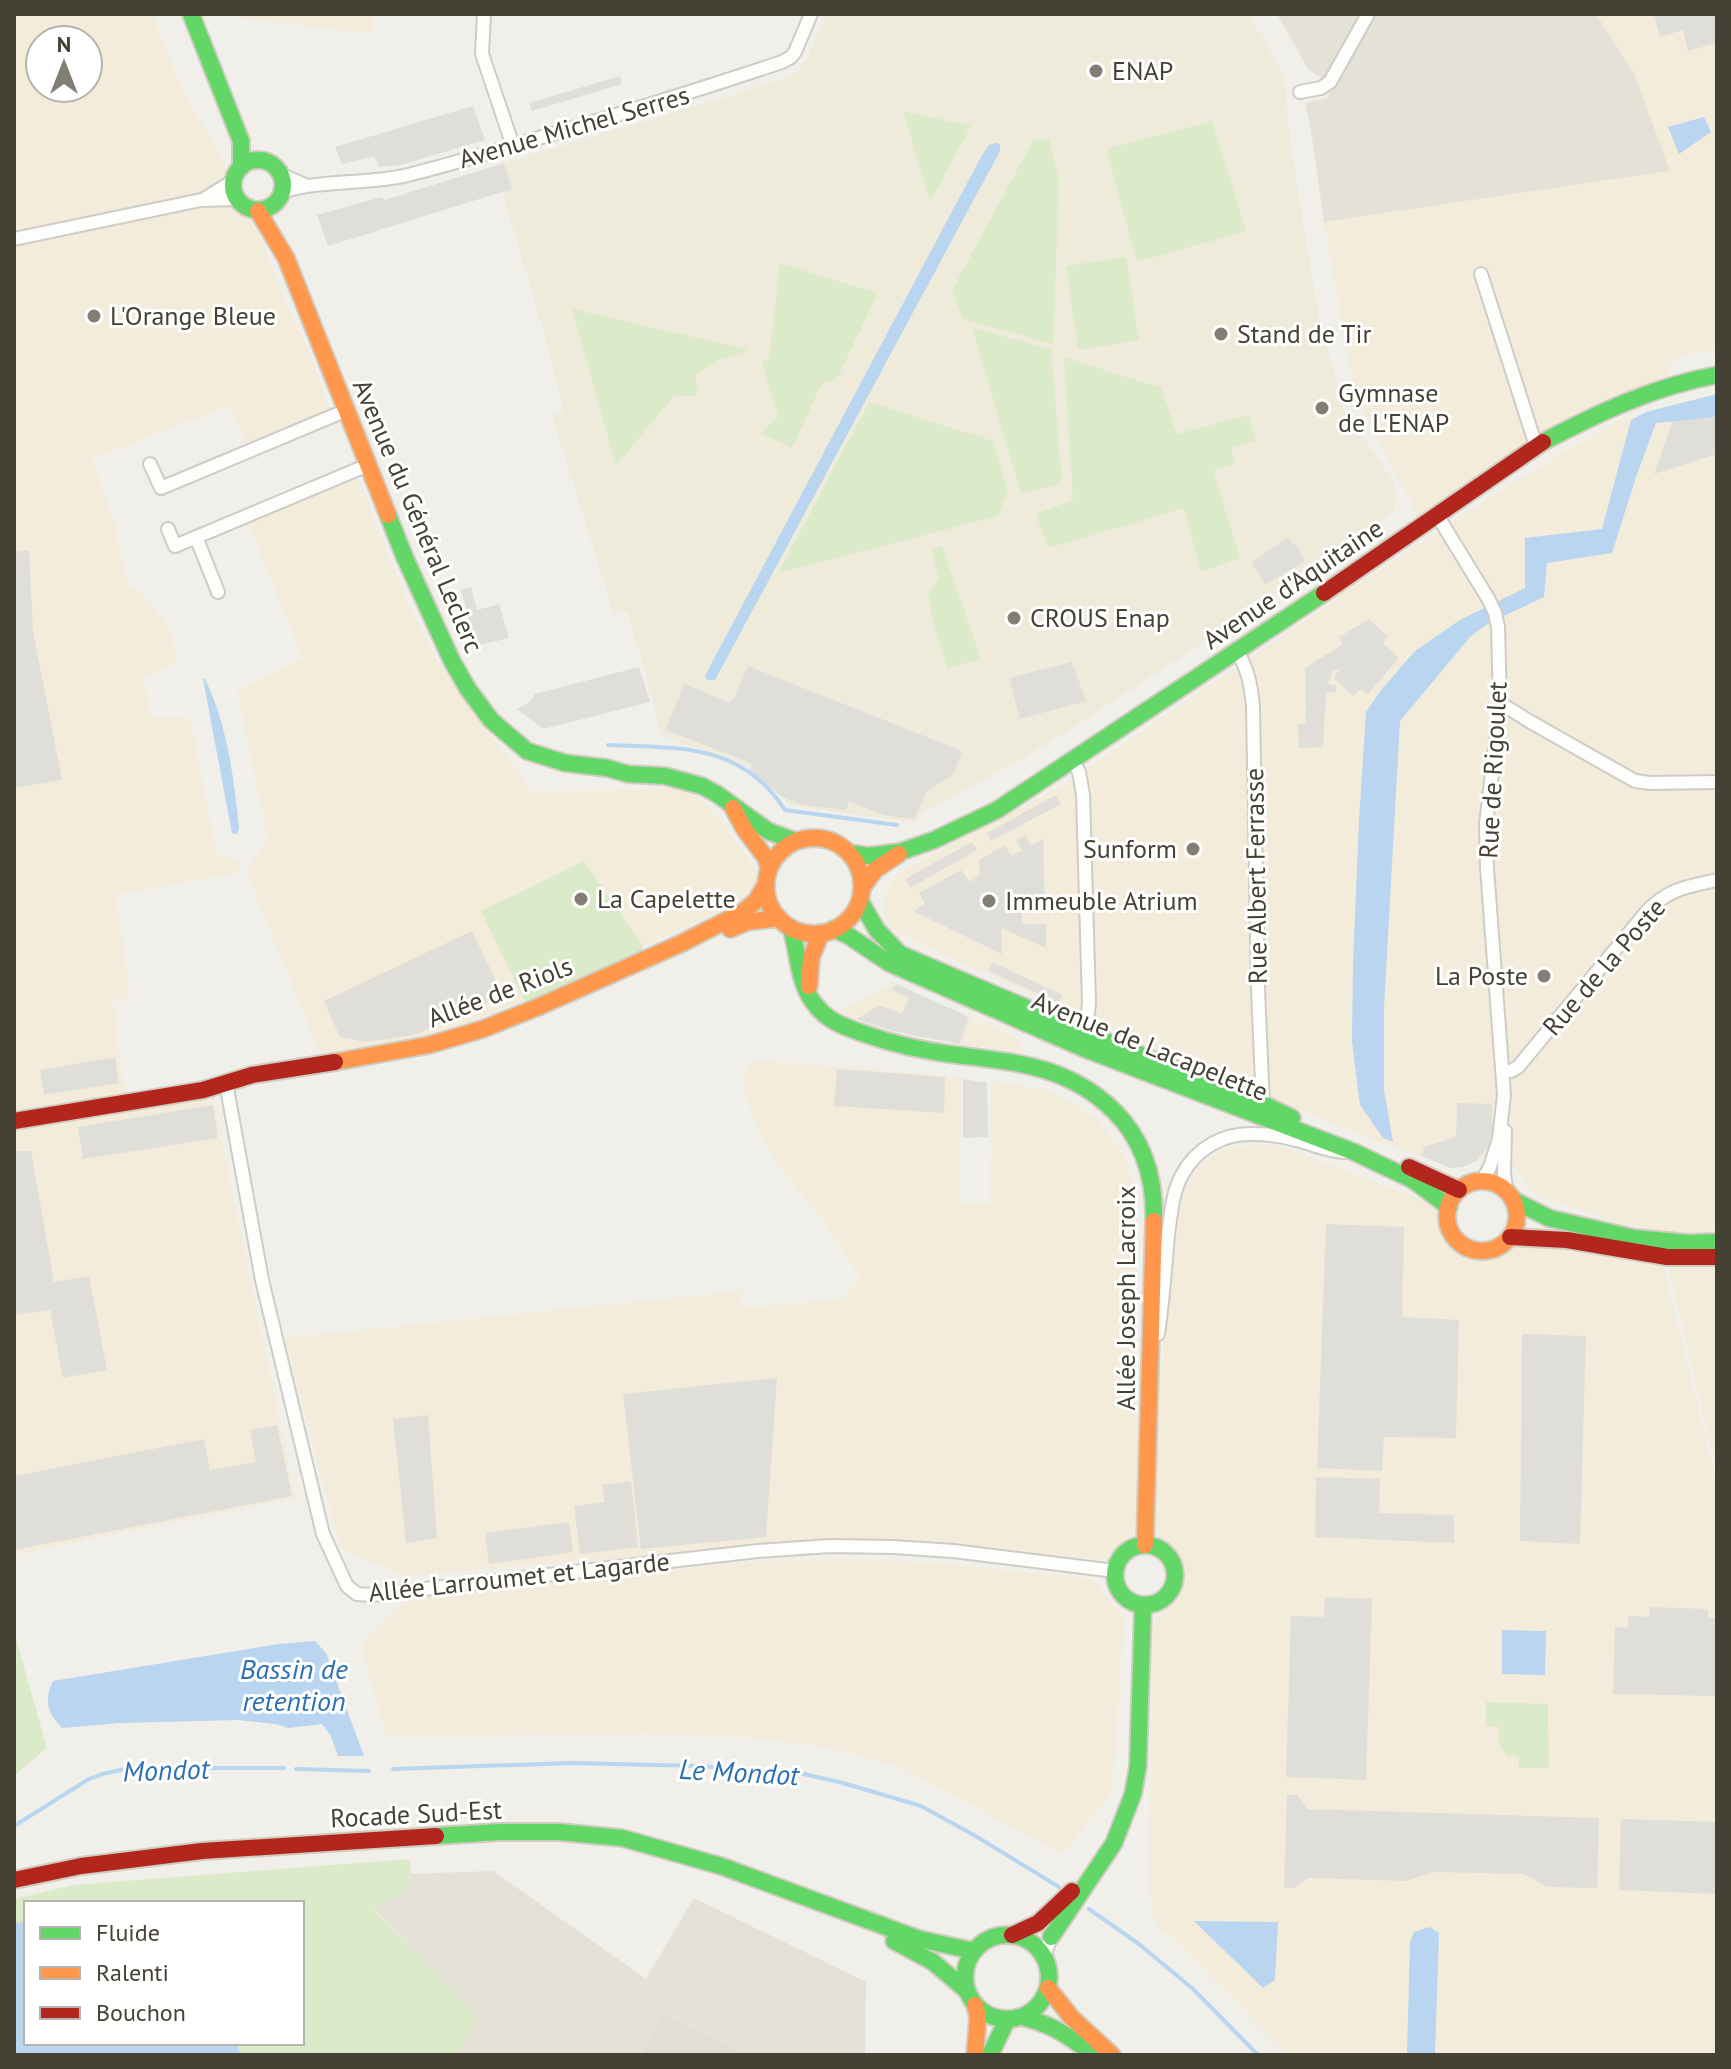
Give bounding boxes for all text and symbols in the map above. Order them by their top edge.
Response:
north arrow [24,24,104,104]
text: N [57,30,71,58]
place label: ENAP [1112,54,1173,87]
marker: ENAP [1087,62,1105,80]
street label: Avenue Michel Serres [455,78,693,175]
place label: L'Orange Bleue [110,299,276,332]
marker: L'Orange Bleue [85,307,103,325]
place label: Stand de Tir [1237,317,1371,350]
marker: Stand de Tir [1212,325,1230,343]
street label: Avenue du Général Leclerc [346,374,491,657]
place label: Gymnase de L'ENAP [1338,376,1449,439]
marker: Gymnase de L'ENAP [1313,399,1331,417]
street label: Avenue d'Aquitaine [1196,511,1389,656]
place label: CROUS Enap [1030,601,1170,634]
marker: CROUS Enap [1005,609,1023,627]
street label: Rue de Rigoulet [1471,680,1514,859]
street label: Rue Albert Ferrasse [1237,768,1274,984]
place label: Sunform [1083,832,1177,865]
marker: Sunform [1184,840,1202,858]
place label: La Capelette [597,882,736,915]
place label: Immeuble Atrium [1005,884,1198,917]
marker: La Capelette [572,890,590,908]
street label: Rue de la Poste [1535,891,1672,1042]
marker: Immeuble Atrium [980,892,998,910]
street label: Allée de Riols [423,949,577,1034]
place label: La Poste [1435,959,1528,992]
marker: La Poste [1535,967,1553,985]
street label: Avenue de Lacapelette [1027,983,1273,1108]
street label: Allée Joseph Lacroix [1109,1185,1142,1411]
street label: Allée Larroumet et Lagarde [367,1544,671,1609]
water label: Bassin de retention [240,1650,348,1719]
water label: Mondot [122,1749,211,1790]
water label: Le Mondot [678,1750,801,1793]
street label: Rocade Sud-Est [329,1793,503,1834]
legend [24,1901,304,2045]
text: Fluide [96,1917,160,1948]
text: Ralenti [96,1957,169,1988]
text: Bouchon [96,1997,186,2028]

